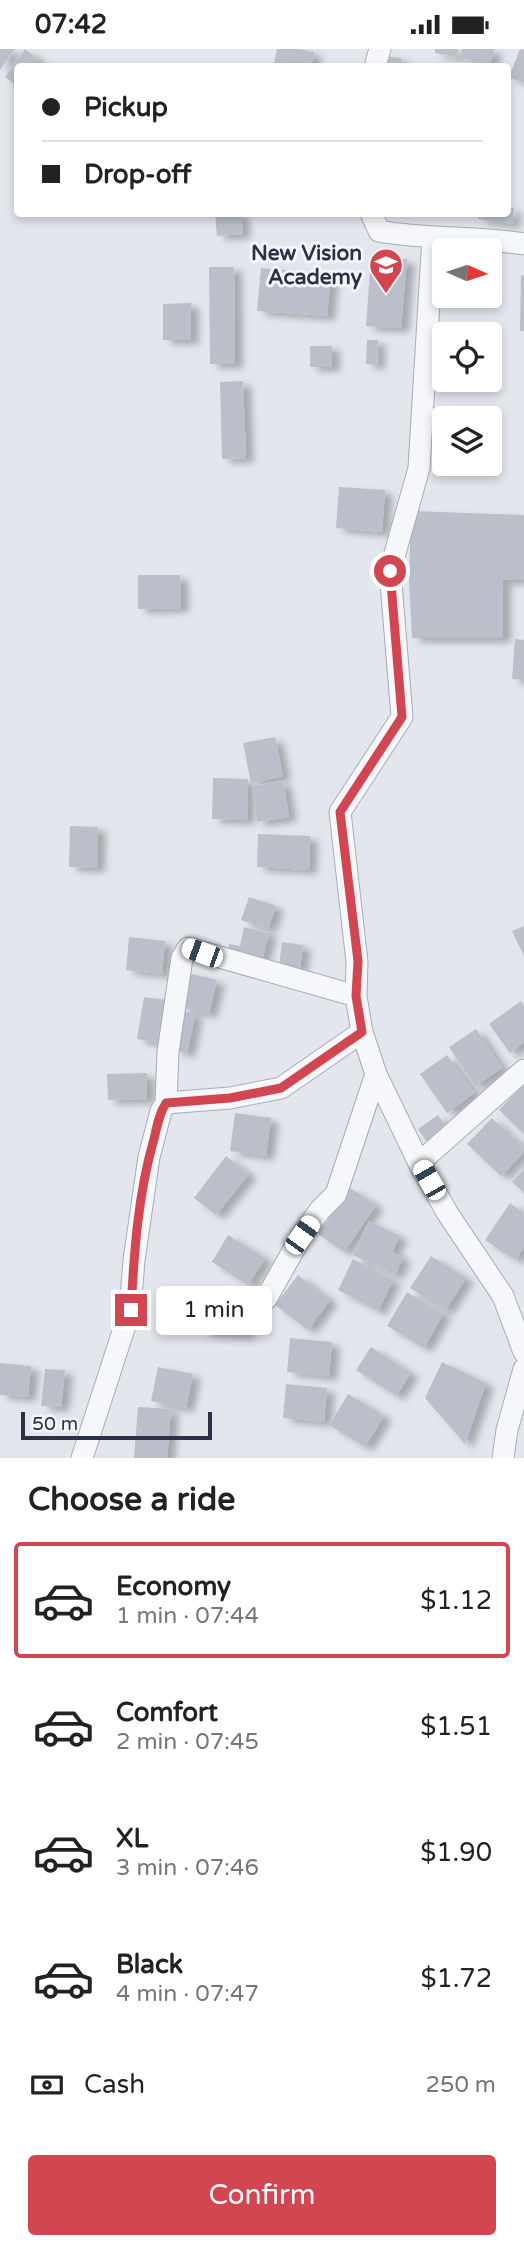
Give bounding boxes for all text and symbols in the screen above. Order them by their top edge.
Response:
text: 07:42 [35,9,107,40]
text: Pickup [84,92,168,123]
text: Drop-off [84,159,191,190]
north arrow [432,238,502,308]
map controls [432,238,502,476]
place label: New Vision Academy [251,241,363,290]
school or university icon: New Vision Academy [367,246,405,295]
button: locate [432,322,502,392]
button: layers [432,406,502,476]
route start [374,555,406,587]
car [179,936,226,970]
car [410,1157,449,1203]
car [282,1212,323,1258]
callout: 1 min [156,1285,271,1335]
route end [115,1294,147,1326]
text: 1 min [183,1296,245,1324]
scale bar [21,1409,212,1441]
text: 50 m [32,1413,78,1435]
text: Choose a ride [28,1481,235,1519]
icon: car [32,1569,95,1632]
text: Economy [116,1571,231,1602]
text: $1.12 [420,1585,492,1616]
text: 1 min · 07:44 [116,1602,259,1630]
icon: car [32,1695,95,1758]
text: Comfort [116,1697,218,1728]
text: $1.51 [420,1711,492,1742]
text: 2 min · 07:45 [116,1728,259,1756]
icon: car [32,1821,95,1884]
text: XL [116,1823,148,1854]
text: $1.90 [420,1837,492,1868]
text: 3 min · 07:46 [116,1854,259,1882]
icon: car [32,1947,95,2010]
text: Black [116,1949,183,1980]
text: $1.72 [420,1963,492,1994]
text: 4 min · 07:47 [116,1980,259,2008]
icon: cash [28,2066,66,2104]
text: Cash [84,2069,145,2100]
text: 250 m [426,2071,496,2099]
button: Confirm [28,2155,496,2235]

